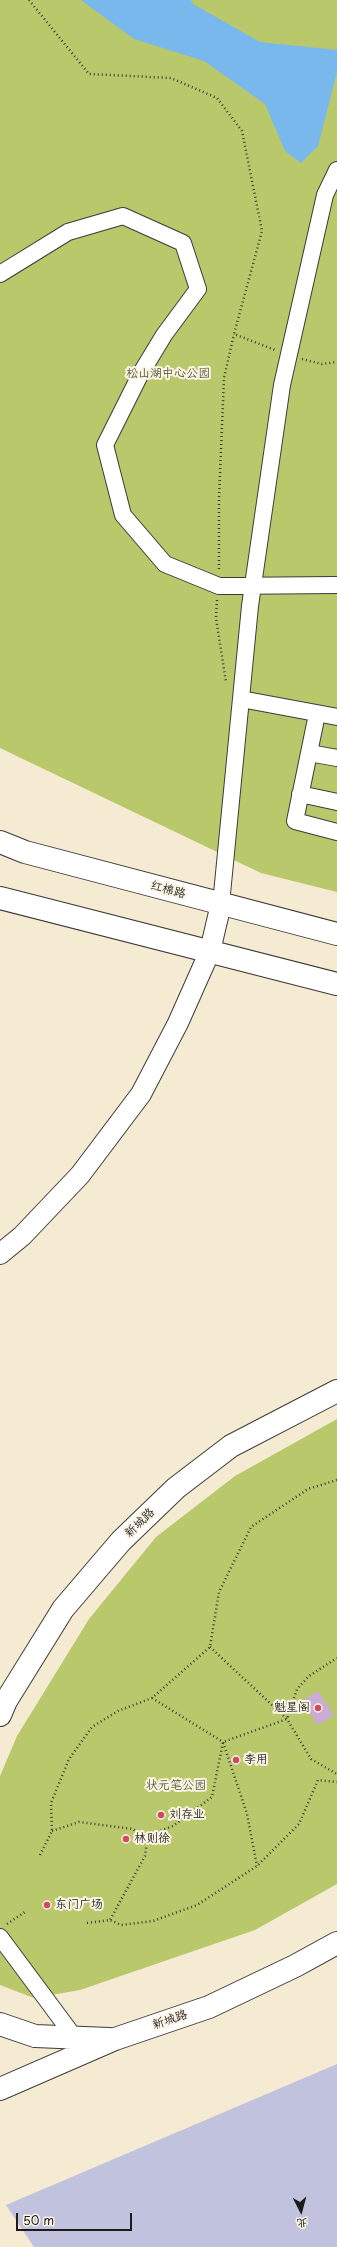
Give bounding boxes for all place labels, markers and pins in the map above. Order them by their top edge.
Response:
place label: 魁星阁 [274,1701,310,1715]
marker: 魁星阁 [313,1703,323,1713]
place label: 李用 [244,1753,268,1767]
marker: 李用 [231,1755,241,1765]
place label: 刘存业 [169,1808,205,1822]
marker: 刘存业 [156,1810,166,1820]
place label: 林则徐 [134,1832,170,1846]
marker: 林则徐 [121,1834,131,1844]
place label: 东门广场 [55,1898,103,1912]
marker: 东门广场 [42,1900,52,1910]

